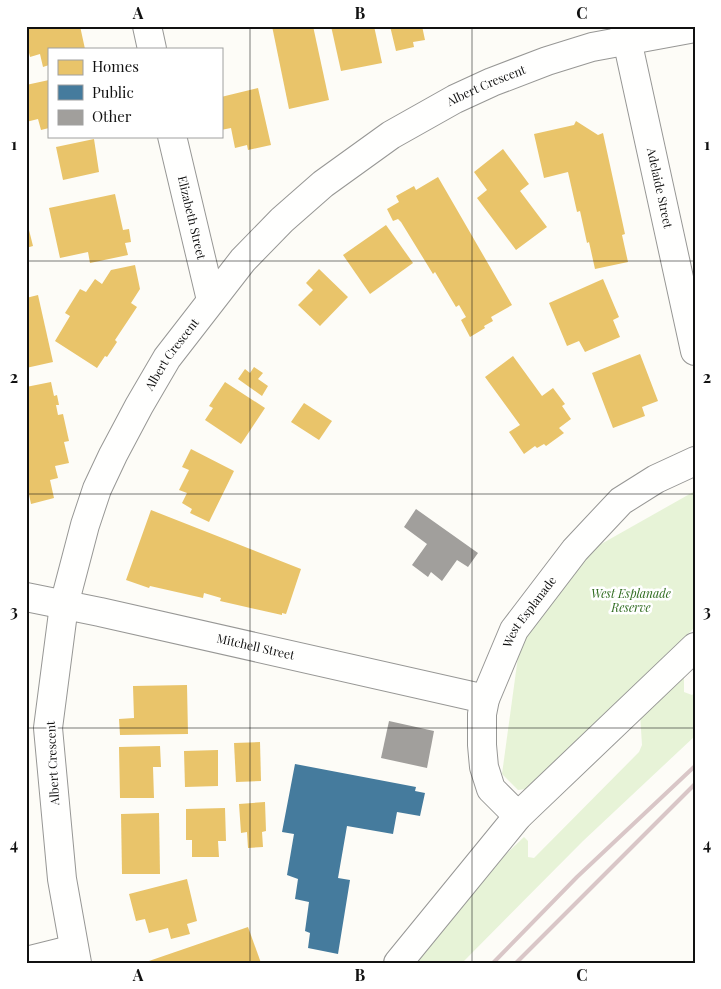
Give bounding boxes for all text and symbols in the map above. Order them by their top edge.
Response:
text: A [132,2,144,23]
text: B [355,2,366,23]
text: C [576,2,588,23]
legend [48,48,222,138]
text: Homes [92,56,139,76]
street label: Albert Crescent [443,61,528,110]
text: Public [92,82,134,102]
text: Other [92,106,132,126]
text: 1 [11,133,17,154]
text: 1 [704,133,710,154]
street label: Adelaide Street [644,145,677,230]
street label: Elizabeth Street [175,174,210,262]
street label: Albert Crescent [140,314,202,394]
text: 2 [10,366,18,387]
text: 2 [703,366,711,387]
street label: West Esplanade [498,573,559,651]
park label: West Esplanade Reserve [591,585,671,615]
text: 3 [10,600,18,621]
text: 3 [703,600,711,621]
street label: Mitchell Street [215,630,297,663]
street label: Albert Crescent [42,720,62,807]
text: 4 [10,833,18,854]
text: 4 [703,833,711,854]
text: A [132,964,144,985]
text: B [355,964,366,985]
text: C [576,964,588,985]

